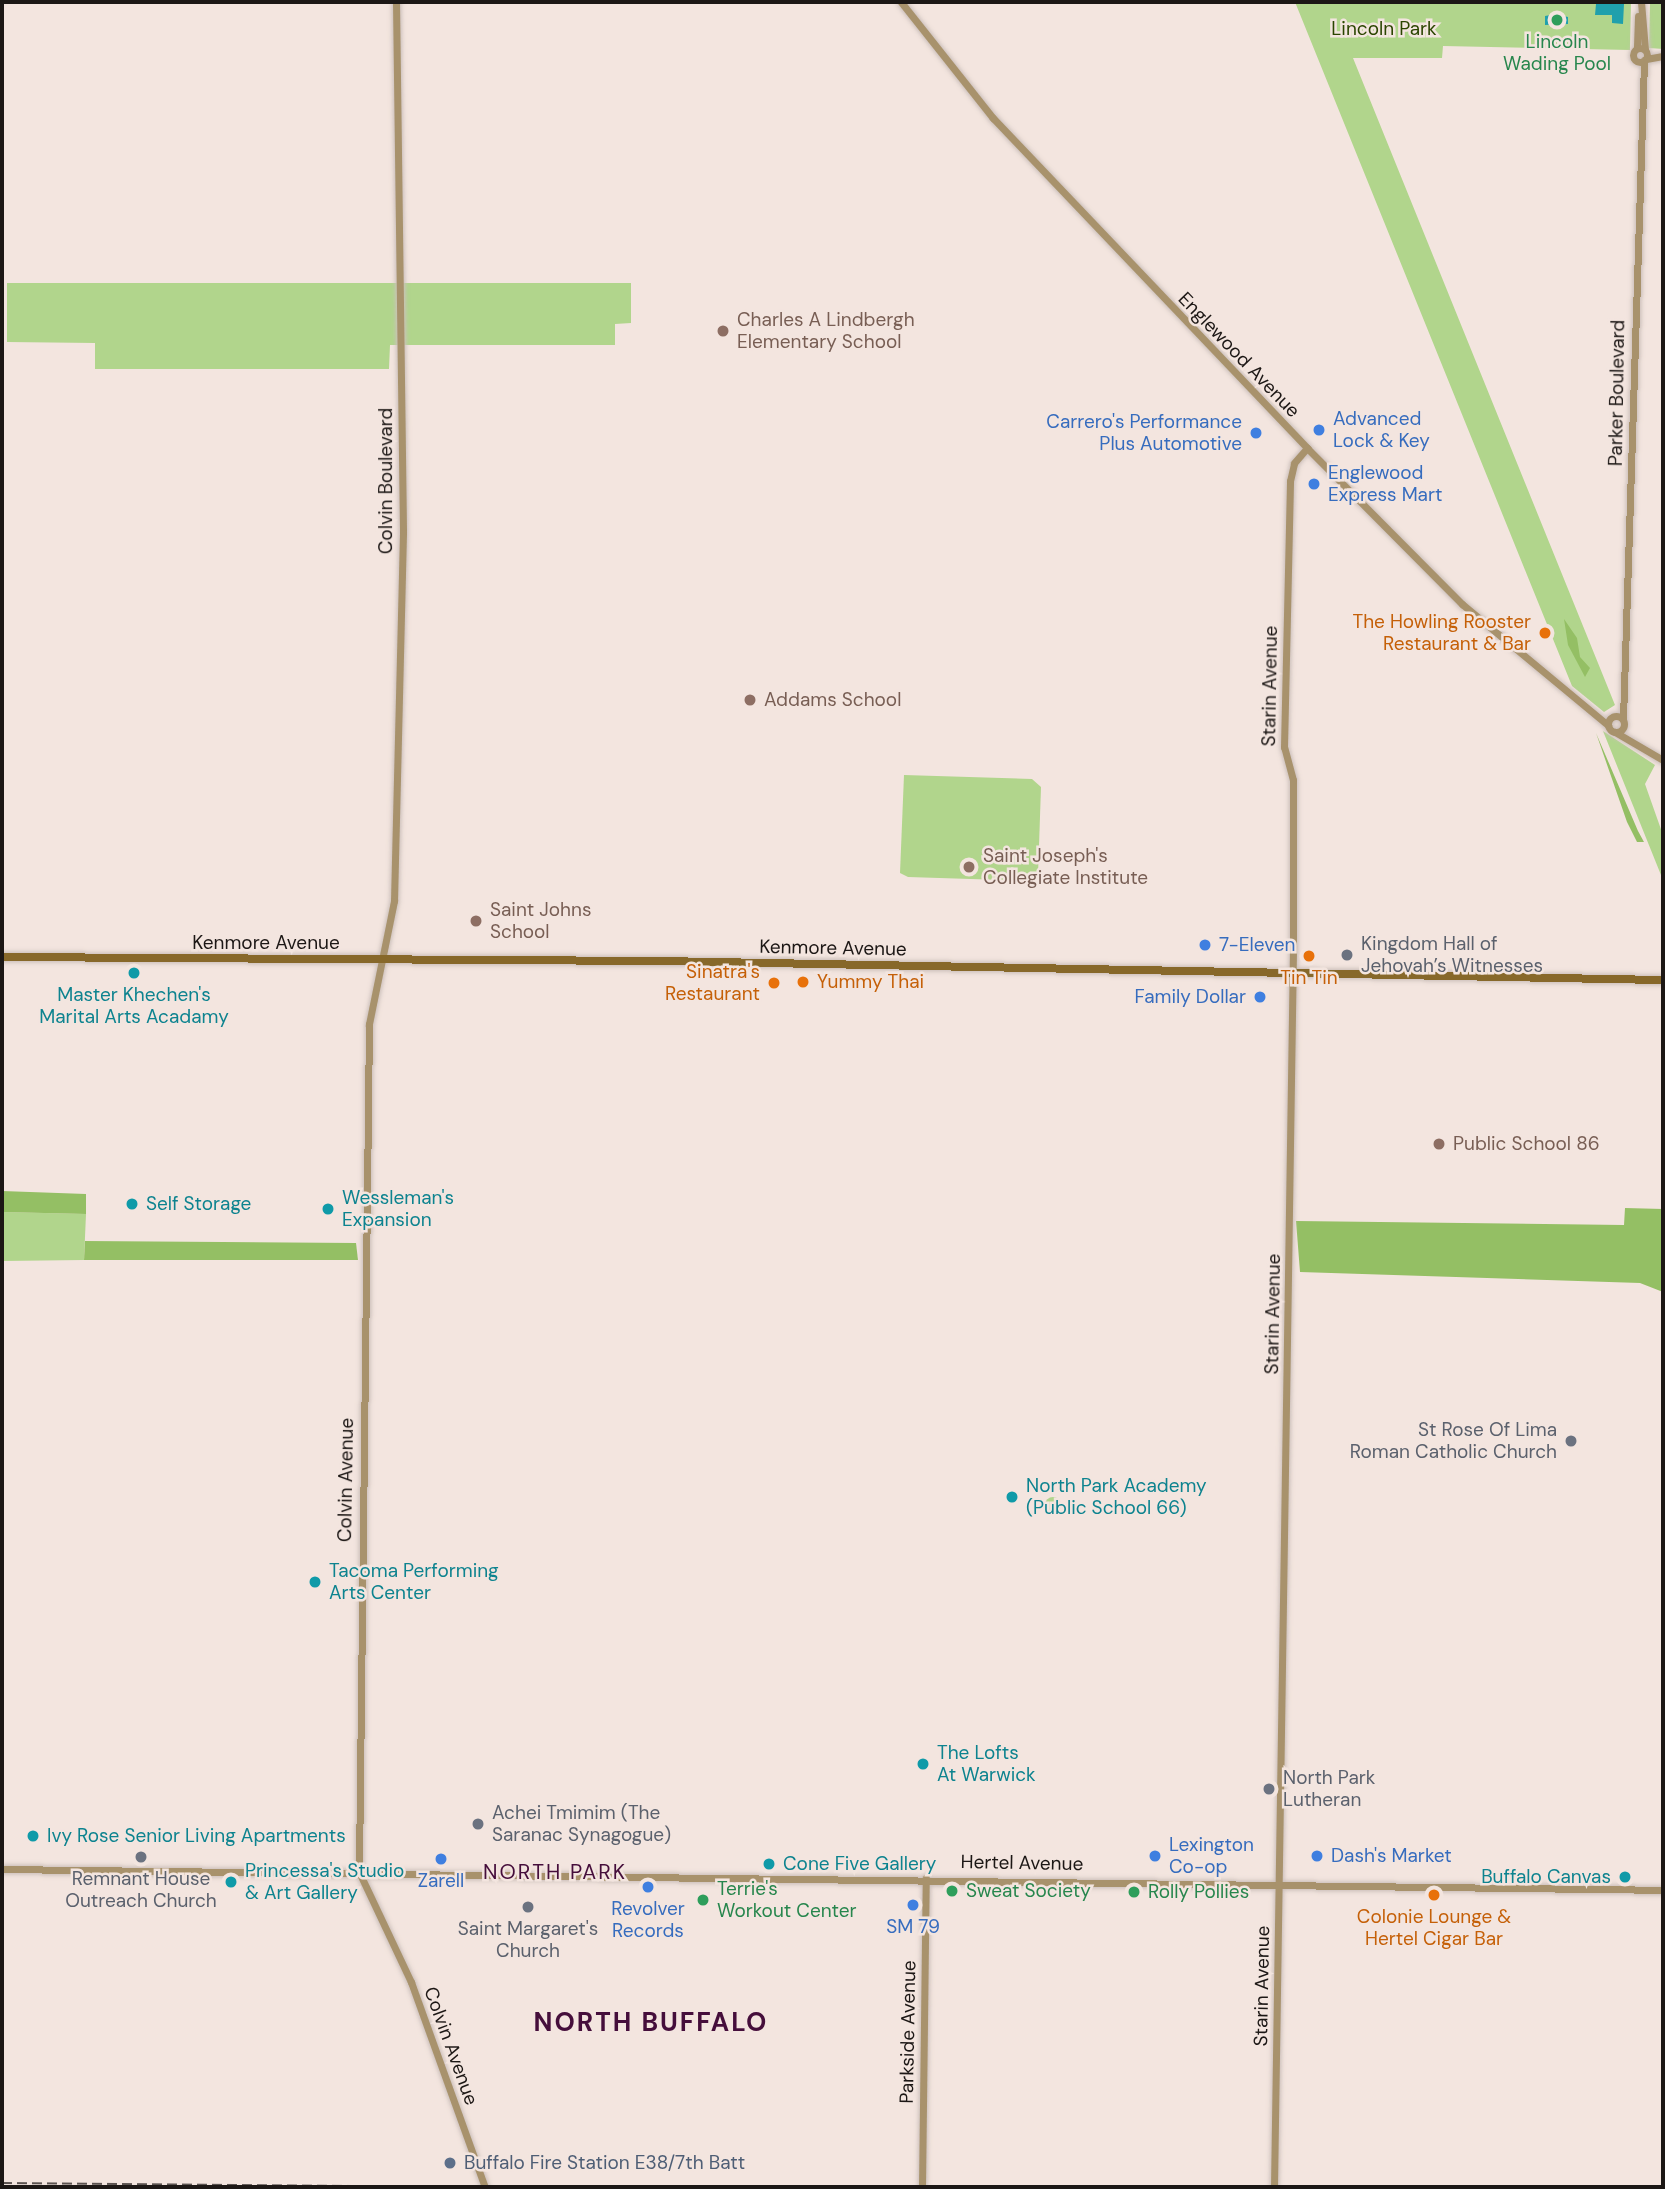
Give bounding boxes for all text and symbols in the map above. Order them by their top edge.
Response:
marker: Lincoln Wading Pool [1549,12,1565,28]
park label: Lincoln Park [1331,18,1437,40]
place label: Lincoln Wading Pool [1503,31,1611,75]
street label: Englewood Avenue [1173,288,1305,422]
place label: Charles A Lindbergh Elementary School [737,309,915,353]
street label: Parker Boulevard [1604,320,1630,466]
marker: Charles A Lindbergh Elementary School [715,323,731,339]
street label: Colvin Boulevard [375,408,397,554]
place label: Advanced Lock & Key [1333,408,1430,452]
place label: Carrero's Performance Plus Automotive [1046,411,1242,455]
marker: Advanced Lock & Key [1311,422,1327,438]
marker: Carrero's Performance Plus Automotive [1248,425,1264,441]
place label: Englewood Express Mart [1328,462,1442,506]
marker: Englewood Express Mart [1306,476,1322,492]
place label: The Howling Rooster Restaurant & Bar [1352,611,1531,655]
street label: Starin Avenue [1258,625,1282,747]
marker: The Howling Rooster Restaurant & Bar [1537,625,1553,641]
place label: Addams School [764,689,901,711]
marker: Addams School [742,692,758,708]
place label: Saint Joseph's Collegiate Institute [983,845,1148,889]
marker: Saint Joseph's Collegiate Institute [961,859,977,875]
place label: Saint Johns School [490,899,591,943]
marker: Saint Johns School [468,913,484,929]
street label: Kenmore Avenue [192,932,340,954]
place label: Kingdom Hall of Jehovah’s Witnesses [1361,933,1543,977]
place label: 7-Eleven [1219,934,1295,956]
street label: Kenmore Avenue [759,935,907,961]
marker: 7-Eleven [1197,937,1213,953]
marker: Kingdom Hall of Jehovah’s Witnesses [1339,947,1355,963]
marker: Tin Tin [1301,948,1317,964]
place label: Sinatra's Restaurant [665,961,760,1005]
marker: Master Khechen's Marital Arts Acadamy [126,965,142,981]
place label: Tin Tin [1280,967,1338,989]
place label: Yummy Thai [817,971,924,993]
marker: Yummy Thai [795,974,811,990]
marker: Sinatra's Restaurant [766,975,782,991]
place label: Master Khechen's Marital Arts Acadamy [39,984,229,1028]
place label: Family Dollar [1135,986,1246,1008]
marker: Family Dollar [1252,989,1268,1005]
place label: Public School 86 [1453,1133,1600,1155]
marker: Public School 86 [1431,1136,1447,1152]
place label: Wessleman's Expansion [342,1187,454,1231]
place label: Self Storage [146,1193,251,1215]
marker: Self Storage [124,1196,140,1212]
marker: Wessleman's Expansion [320,1201,336,1217]
street label: Starin Avenue [1261,1253,1285,1375]
street label: Colvin Avenue [334,1418,358,1542]
place label: St Rose Of Lima Roman Catholic Church [1350,1419,1557,1463]
marker: St Rose Of Lima Roman Catholic Church [1563,1433,1579,1449]
place label: North Park Academy (Public School 66) [1026,1475,1207,1519]
marker: North Park Academy (Public School 66) [1004,1489,1020,1505]
place label: Tacoma Performing Arts Center [329,1560,499,1604]
marker: Tacoma Performing Arts Center [307,1574,323,1590]
place label: The Lofts At Warwick [937,1742,1036,1786]
marker: The Lofts At Warwick [915,1756,931,1772]
place label: North Park Lutheran [1283,1767,1375,1811]
marker: North Park Lutheran [1261,1781,1277,1797]
place label: Achei Tmimim (The Saranac Synagogue) [492,1802,671,1846]
marker: Achei Tmimim (The Saranac Synagogue) [470,1816,486,1832]
place label: Ivy Rose Senior Living Apartments [47,1825,346,1847]
marker: Ivy Rose Senior Living Apartments [25,1828,41,1844]
place label: Lexington Co-op [1169,1834,1254,1878]
place label: Dash's Market [1331,1845,1452,1867]
marker: Lexington Co-op [1147,1848,1163,1864]
marker: Dash's Market [1309,1848,1325,1864]
marker: Remnant House Outreach Church [133,1849,149,1865]
marker: Zarell [433,1851,449,1867]
street label: Hertel Avenue [961,1851,1083,1875]
place label: Cone Five Gallery [783,1853,936,1875]
marker: Cone Five Gallery [761,1856,777,1872]
district label: NORTH PARK [484,1859,626,1885]
place label: Princessa's Studio & Art Gallery [245,1860,404,1904]
place label: Buffalo Canvas [1481,1866,1611,1888]
place label: Remnant House Outreach Church [65,1868,217,1912]
marker: Buffalo Canvas [1617,1869,1633,1885]
place label: Zarell [418,1870,464,1892]
marker: Princessa's Studio & Art Gallery [223,1874,239,1890]
place label: Terrie's Workout Center [717,1878,857,1922]
marker: Revolver Records [640,1879,656,1895]
place label: Sweat Society [966,1880,1091,1902]
place label: Rolly Pollies [1148,1881,1249,1903]
marker: Sweat Society [944,1883,960,1899]
marker: Rolly Pollies [1126,1884,1142,1900]
marker: Colonie Lounge & Hertel Cigar Bar [1426,1887,1442,1903]
marker: Terrie's Workout Center [695,1892,711,1908]
marker: SM 79 [905,1897,921,1913]
place label: Revolver Records [611,1898,685,1942]
marker: Saint Margaret's Church [520,1899,536,1915]
place label: Colonie Lounge & Hertel Cigar Bar [1357,1906,1511,1950]
place label: SM 79 [886,1916,940,1938]
place label: Saint Margaret's Church [458,1918,598,1962]
street label: Starin Avenue [1250,1925,1274,2047]
street label: Parkside Avenue [895,1960,921,2104]
street label: Colvin Avenue [419,1984,483,2108]
district label: NORTH BUFFALO [535,2007,767,2039]
place label: Buffalo Fire Station E38/7th Batt [464,2152,745,2174]
marker: Buffalo Fire Station E38/7th Batt [442,2155,458,2171]

